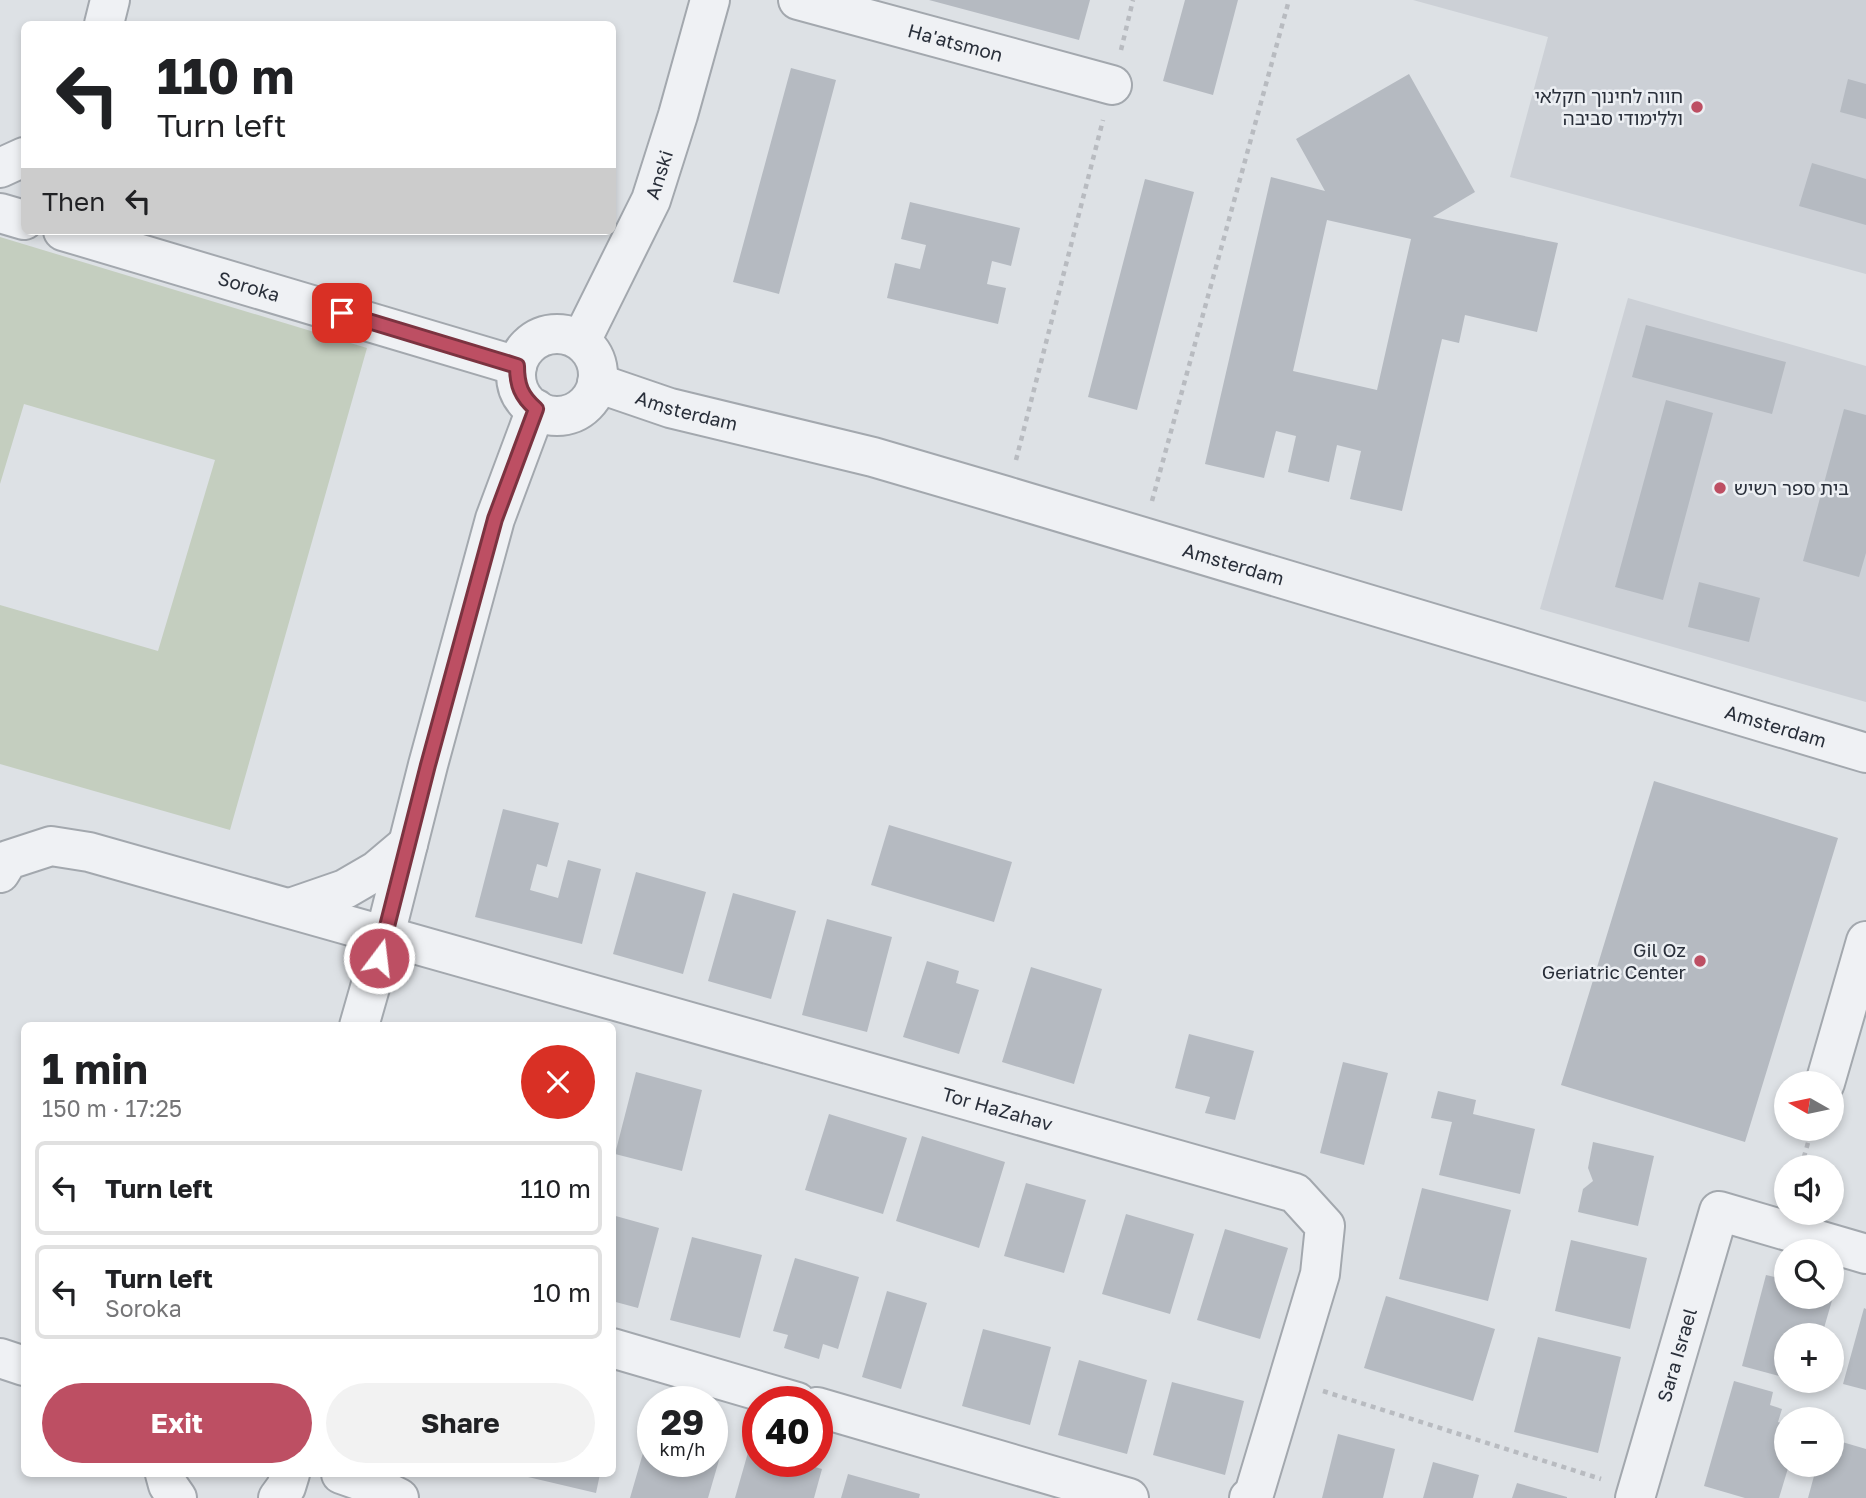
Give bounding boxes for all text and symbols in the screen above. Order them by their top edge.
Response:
street label: Ha'atsmon [905,18,1005,66]
text: 110 m [157,46,294,105]
icon: left [42,49,133,140]
place label: חווה לחינוך חקלאי וללימודי סביבה [1535,84,1683,129]
marker: חווה לחינוך חקלאי וללימודי סביבה [1689,99,1705,115]
text: Turn left [157,106,286,144]
street label: Anski [640,147,677,202]
icon: left [119,182,157,220]
text: Then [42,186,105,217]
street label: Soroka [215,266,283,306]
pin [312,283,372,343]
icon: arrive [323,294,361,332]
street label: Amsterdam [633,385,740,435]
place label: בית ספר רשיש [1734,476,1849,499]
marker: בית ספר רשיש [1712,480,1728,496]
street label: Amsterdam [1180,537,1287,590]
street label: Amsterdam [1722,700,1829,752]
position arrow [342,921,416,995]
place label: Gil Oz Geriatric Center [1542,938,1687,983]
marker: Gil Oz Geriatric Center [1692,953,1708,969]
text: 1 min [42,1043,148,1093]
button: close [521,1045,595,1119]
north arrow [1774,1071,1844,1141]
map controls [1774,1071,1844,1477]
street label: Tor HaZahav [940,1082,1056,1135]
text: 150 m · 17:25 [42,1094,182,1122]
button: sound [1774,1155,1844,1225]
icon: left [46,1169,84,1207]
text: Turn left [105,1173,213,1204]
text: 110 m [520,1173,591,1204]
button: search [1774,1239,1844,1309]
text: Turn left [105,1263,213,1294]
icon: left [46,1273,84,1311]
text: 10 m [533,1277,591,1308]
text: Soroka [105,1294,182,1322]
street label: Sara Israel [1652,1305,1701,1405]
button: + [1774,1323,1844,1393]
button: Exit [42,1383,312,1463]
button: Share [326,1383,595,1463]
speed limit sign: 40 [742,1386,833,1477]
text: 29 [661,1401,704,1443]
button: − [1774,1407,1844,1477]
text: km/h [660,1438,705,1460]

